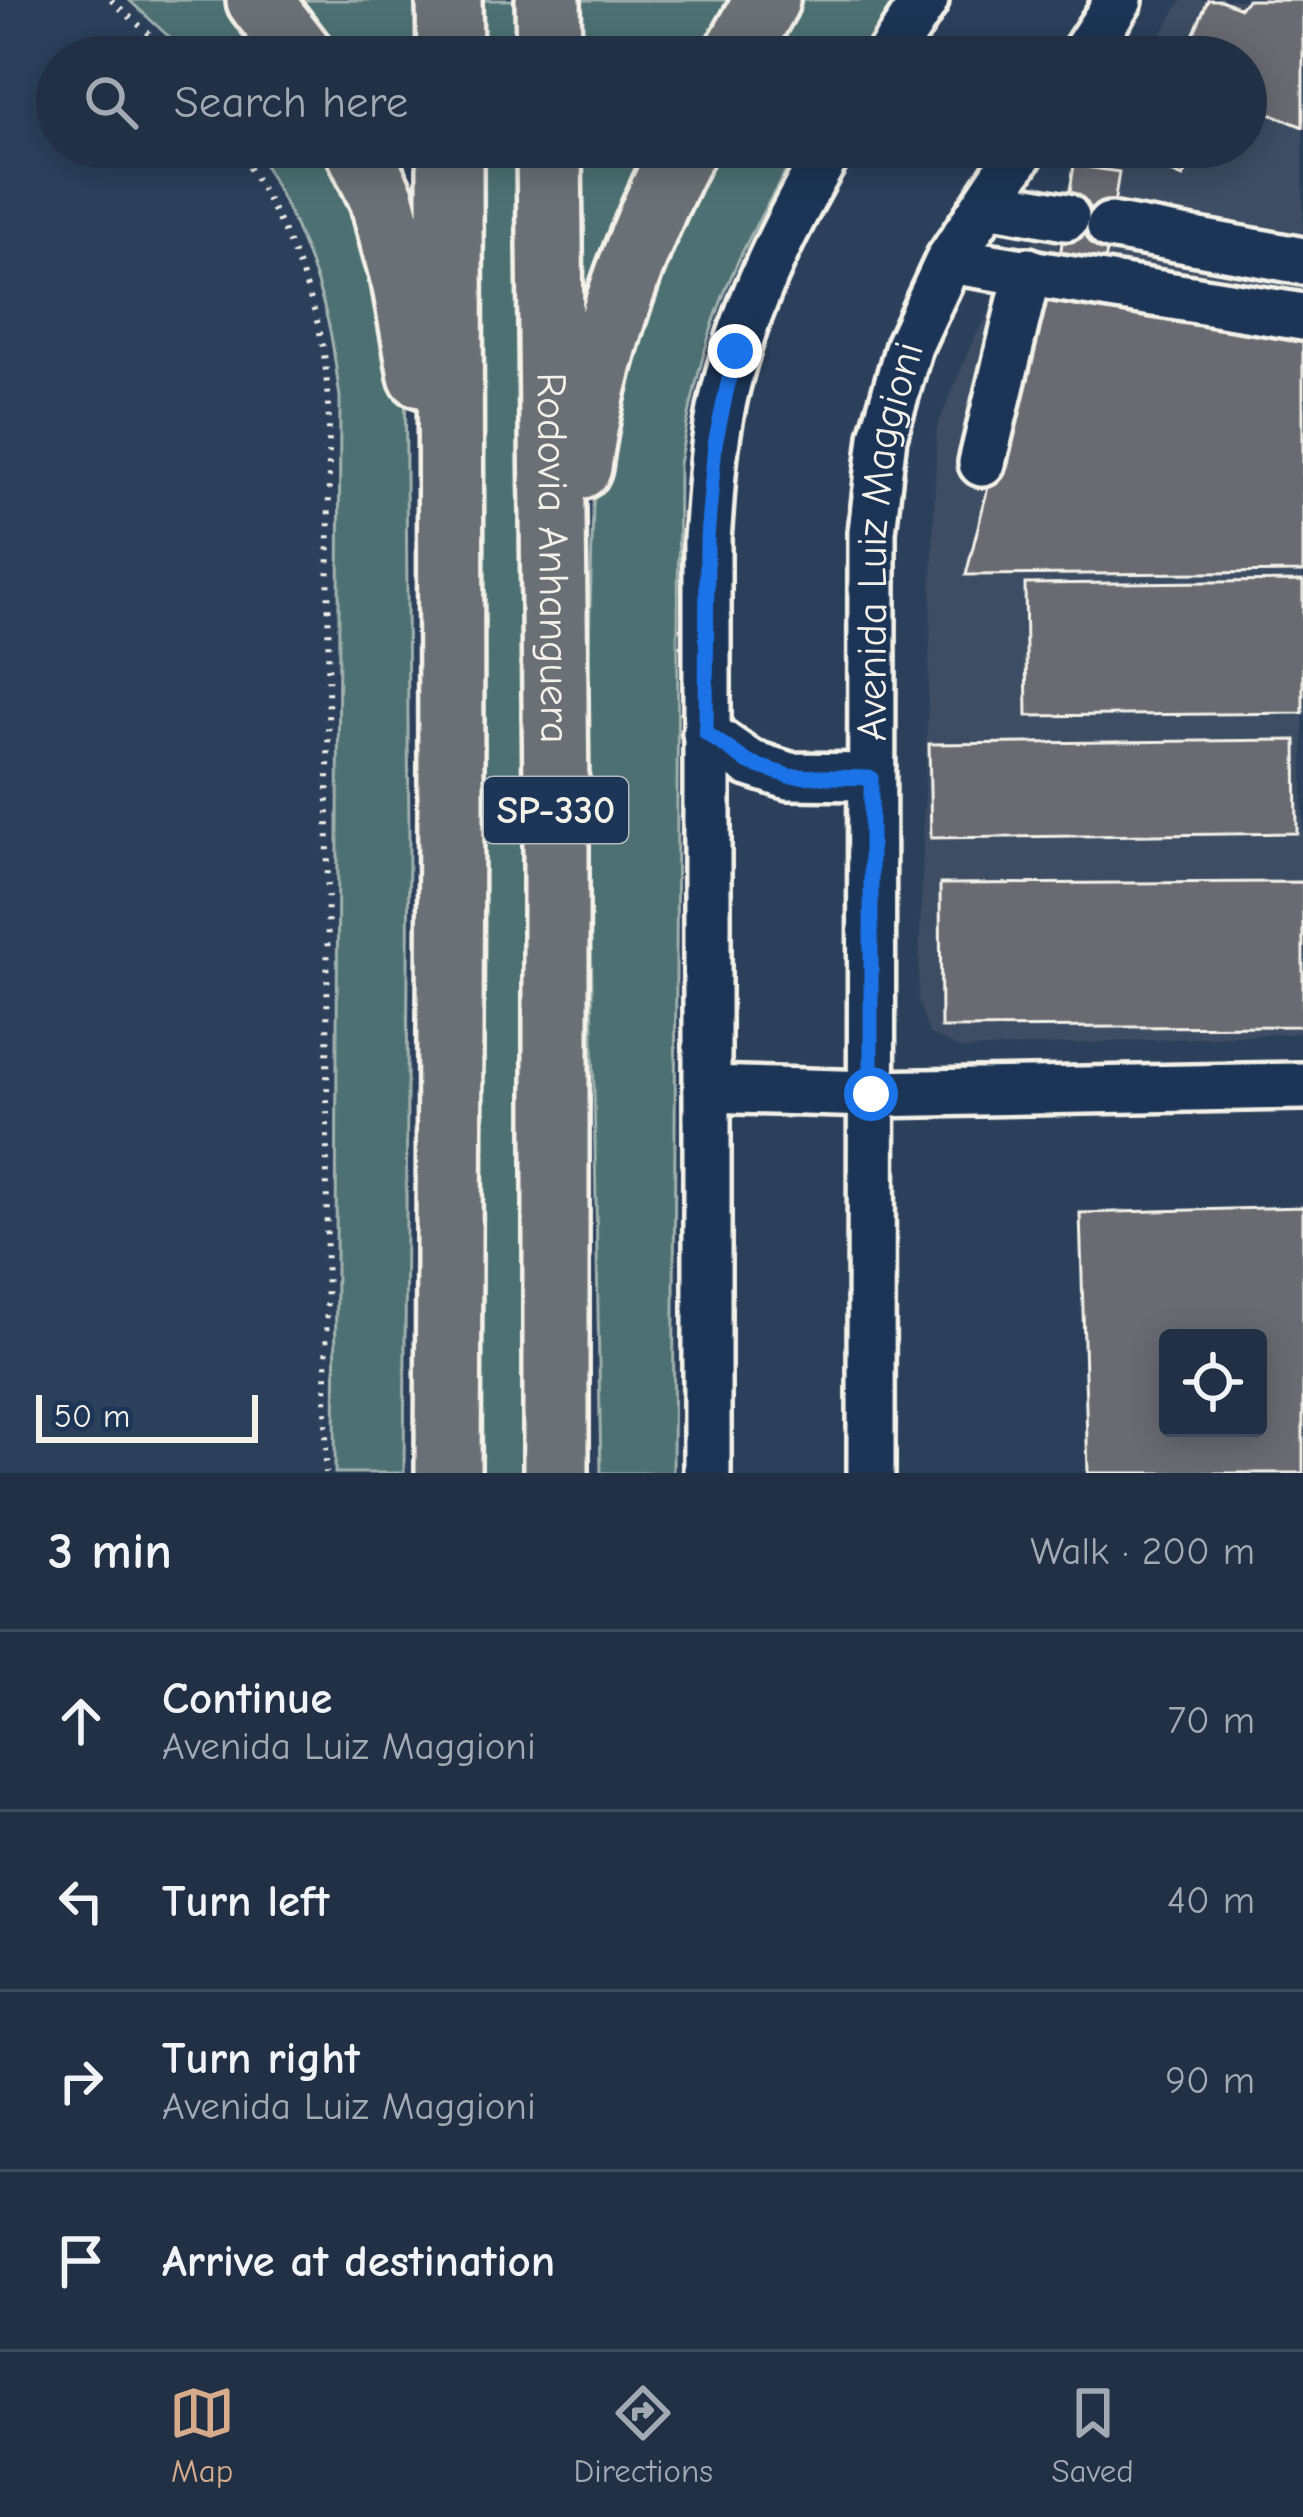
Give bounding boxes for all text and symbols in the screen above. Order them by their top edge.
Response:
search box [36,36,1267,168]
icon: search [78,69,144,135]
text: Search here [174,76,408,128]
route end [708,324,762,378]
street label: Avenida Luiz Maggioni [847,336,933,741]
street label: Rodovia Anhanguera [527,372,580,744]
road number: SP-330 [484,777,628,843]
route start [844,1067,898,1121]
map controls [1159,1329,1267,1437]
button: locate [1159,1329,1267,1437]
scale bar [36,1389,258,1442]
text: 50 m [54,1397,130,1435]
text: 3 min [48,1522,172,1581]
text: Walk · 200 m [1030,1529,1255,1574]
text: Continue [162,1672,332,1724]
icon: ahead [48,1688,114,1754]
text: 70 m [1168,1698,1255,1743]
text: Avenida Luiz Maggioni [162,1724,536,1769]
icon: left [48,1868,114,1934]
text: Turn left [162,1875,329,1927]
text: 40 m [1167,1878,1255,1923]
text: Turn right [162,2032,360,2084]
icon: right [48,2048,114,2114]
text: 90 m [1165,2058,1255,2103]
text: Avenida Luiz Maggioni [162,2084,536,2129]
icon: arrive [48,2228,114,2294]
text: Arrive at destination [162,2235,555,2287]
tab: Map [169,2380,235,2490]
tab: Directions [574,2380,713,2490]
tab: Saved [1051,2380,1134,2490]

